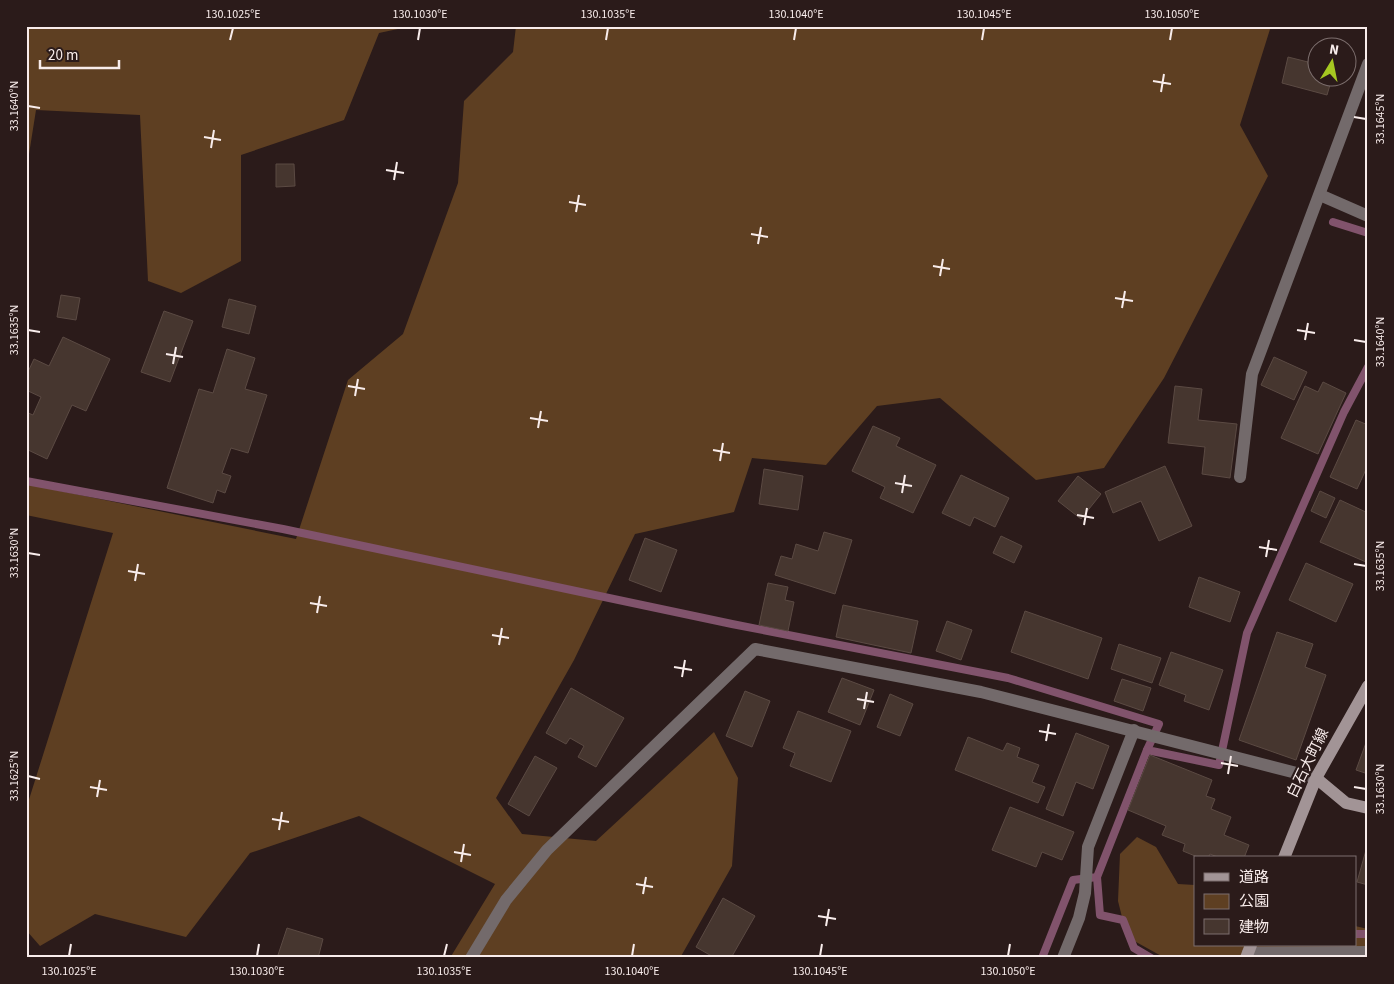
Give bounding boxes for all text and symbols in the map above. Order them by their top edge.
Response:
text: 130.1025°E [205,6,261,23]
text: 130.1030°E [392,6,448,23]
text: 130.1035°E [580,6,636,23]
text: 130.1040°E [768,6,824,23]
text: 130.1045°E [956,6,1012,23]
text: 130.1050°E [1144,6,1200,23]
scale bar [40,38,119,70]
north arrow [1306,38,1356,88]
text: N [1328,40,1340,61]
text: 20 m [48,45,78,66]
text: 33.1640°N [6,81,23,131]
text: 33.1645°N [1372,94,1389,144]
text: 33.1635°N [6,305,23,355]
text: 33.1640°N [1372,317,1389,367]
text: 33.1630°N [6,528,23,578]
text: 33.1635°N [1372,541,1389,591]
street label: 白石大町線 [1282,725,1334,801]
text: 33.1625°N [6,751,23,801]
text: 33.1630°N [1372,764,1389,814]
legend [1194,856,1356,946]
text: 道路 [1239,867,1269,888]
text: 公園 [1239,891,1269,912]
text: 建物 [1239,917,1269,938]
text: 130.1025°E [41,963,97,980]
text: 130.1030°E [229,963,285,980]
text: 130.1035°E [416,963,472,980]
text: 130.1040°E [604,963,660,980]
text: 130.1045°E [792,963,848,980]
text: 130.1050°E [980,963,1036,980]

